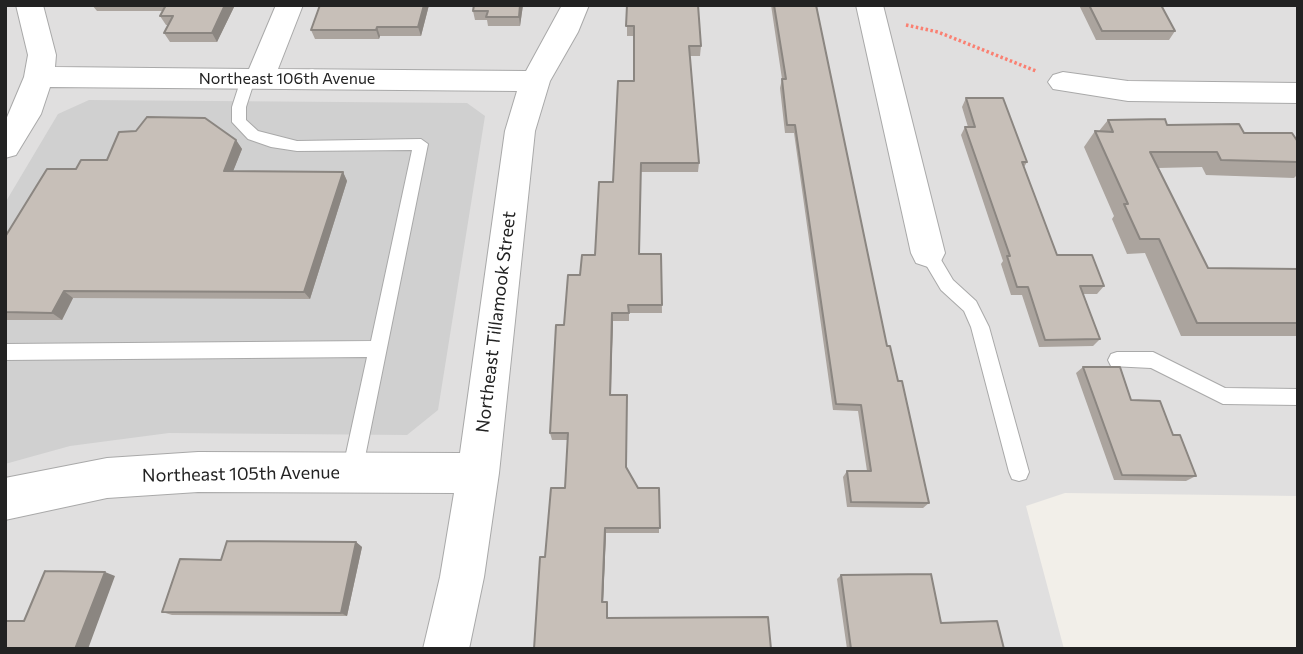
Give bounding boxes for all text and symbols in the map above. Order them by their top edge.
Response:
street label: Northeast 106th Avenue [199,69,375,89]
street label: Northeast Tillamook Street [472,210,520,434]
street label: Northeast 105th Avenue [142,461,340,487]

